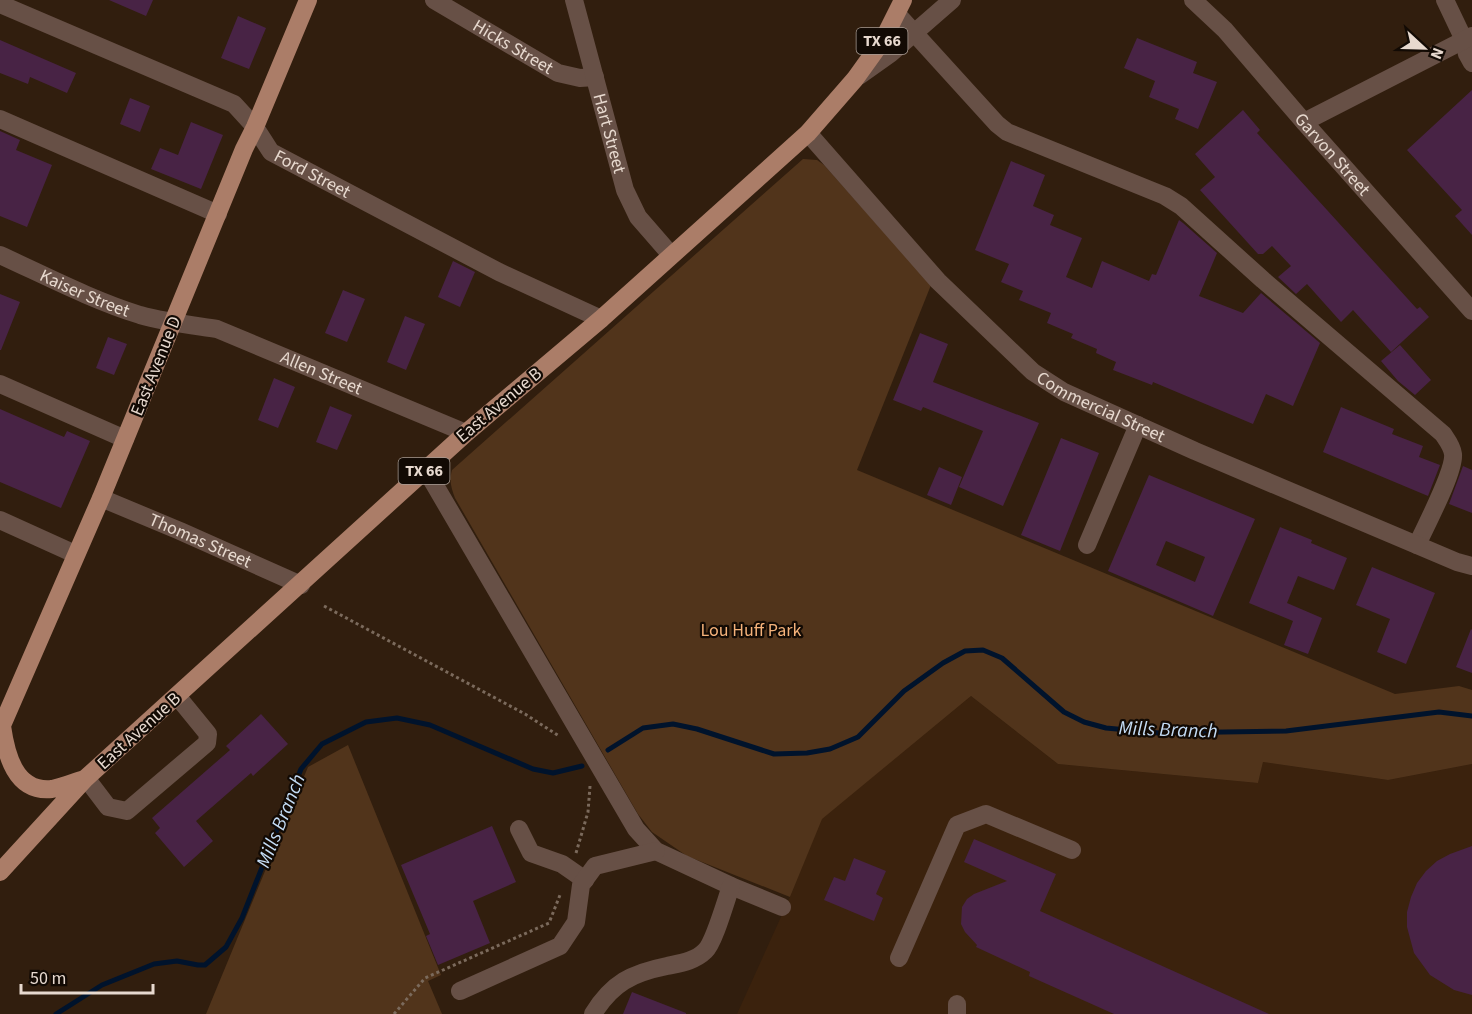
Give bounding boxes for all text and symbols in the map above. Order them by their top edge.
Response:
street label: Hicks Street [468,13,558,80]
north arrow [1394,18,1454,78]
road number: TX 66 [856,28,908,54]
text: N [1425,44,1449,62]
street label: Hart Street [587,90,632,176]
street label: Garvon Street [1289,107,1376,201]
street label: Ford Street [270,143,355,204]
street label: Kaiser Street [36,263,133,323]
street label: East Avenue D [125,312,187,420]
street label: Allen Street [277,344,366,401]
street label: East Avenue B [451,362,547,448]
street label: Commercial Street [1032,365,1169,448]
road number: TX 66 [398,458,450,484]
street label: Thomas Street [145,507,256,574]
park label: Lou Huff Park [701,618,802,643]
street label: East Avenue B [92,687,186,775]
water label: Mills Branch [1118,714,1218,746]
water label: Mills Branch [249,770,313,872]
scale bar [21,957,153,995]
text: 50 m [30,966,66,991]

